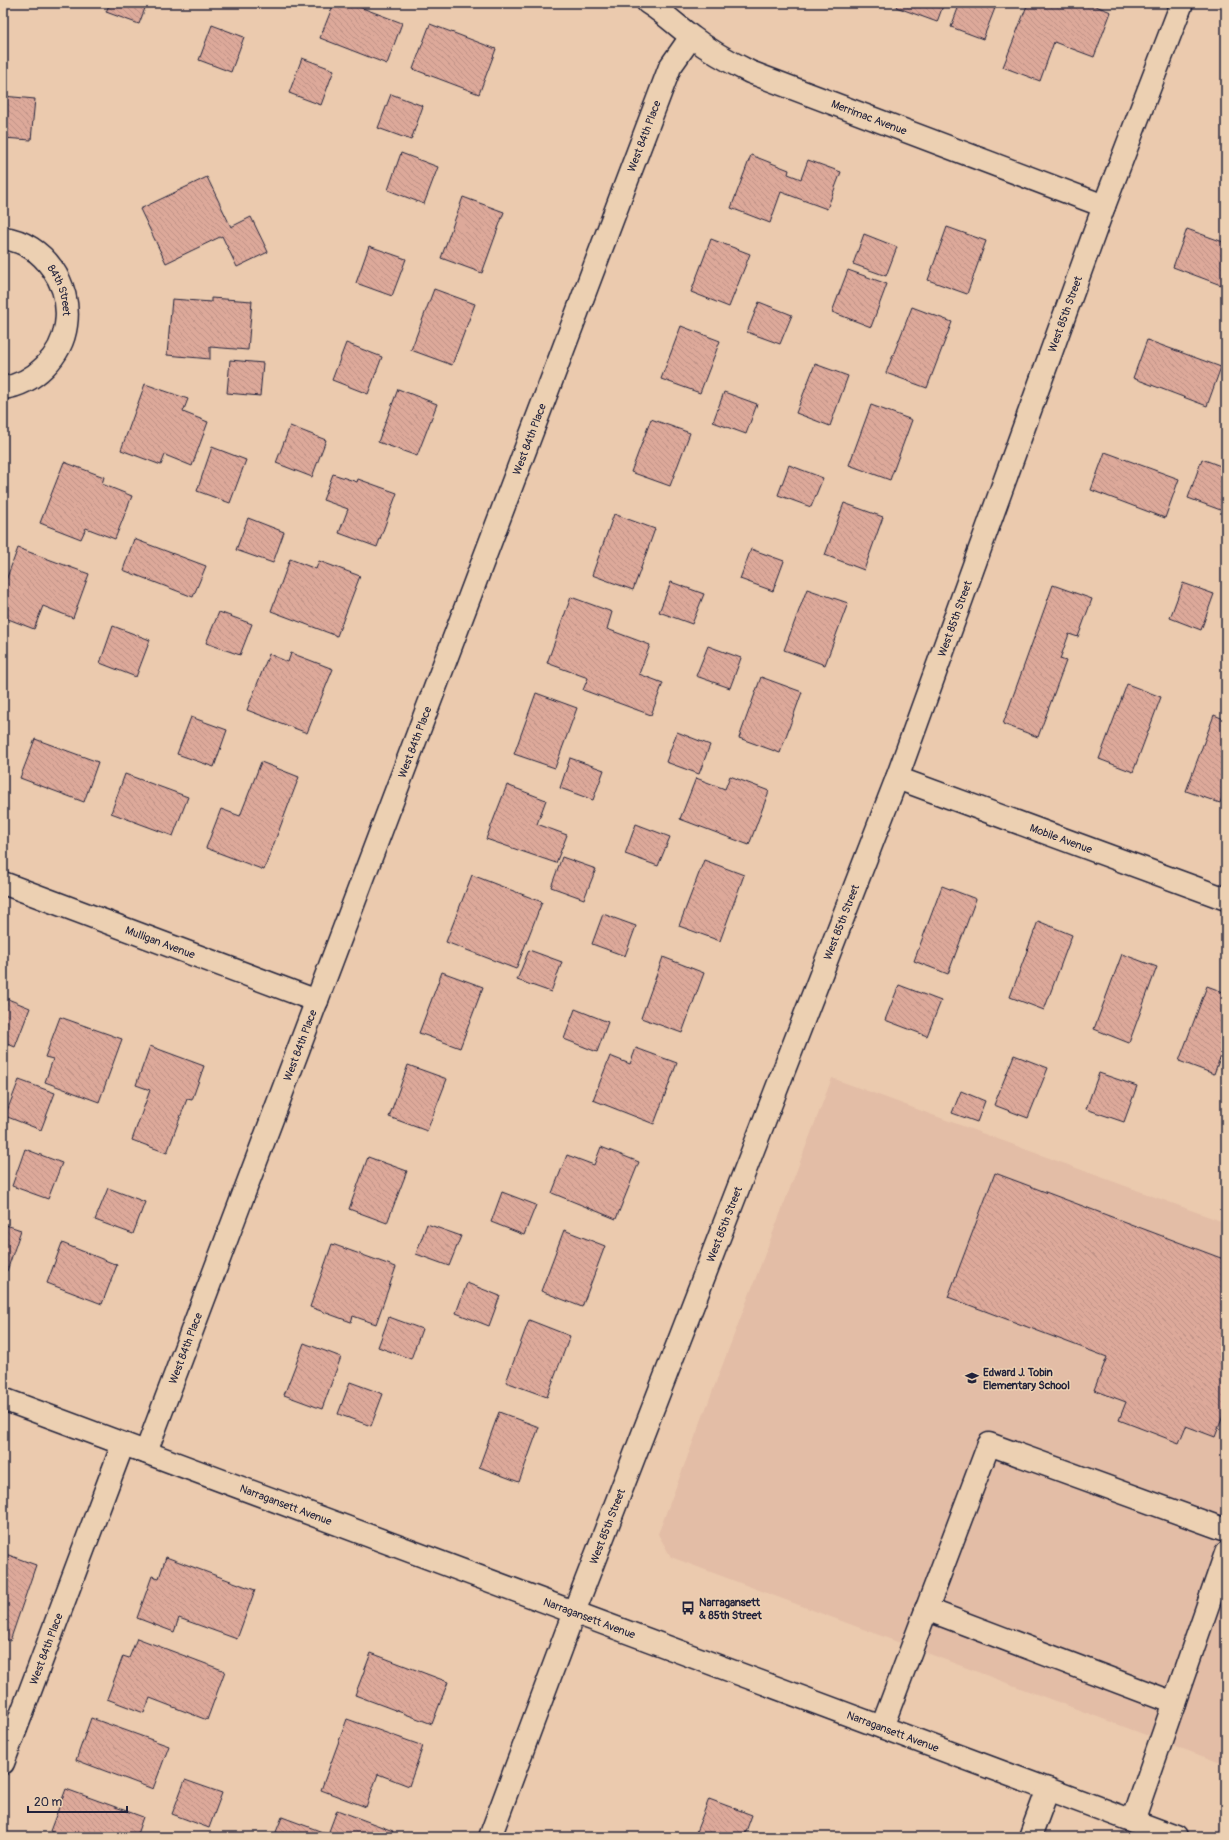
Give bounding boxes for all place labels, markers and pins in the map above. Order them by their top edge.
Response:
place label: Edward J. Tobin Elementary School [983,1366,1070,1392]
school or university icon: Edward J. Tobin Elementary School [964,1370,980,1386]
place label: Narragansett & 85th Street [699,1596,762,1622]
bus stop icon: Narragansett & 85th Street [680,1600,696,1616]

